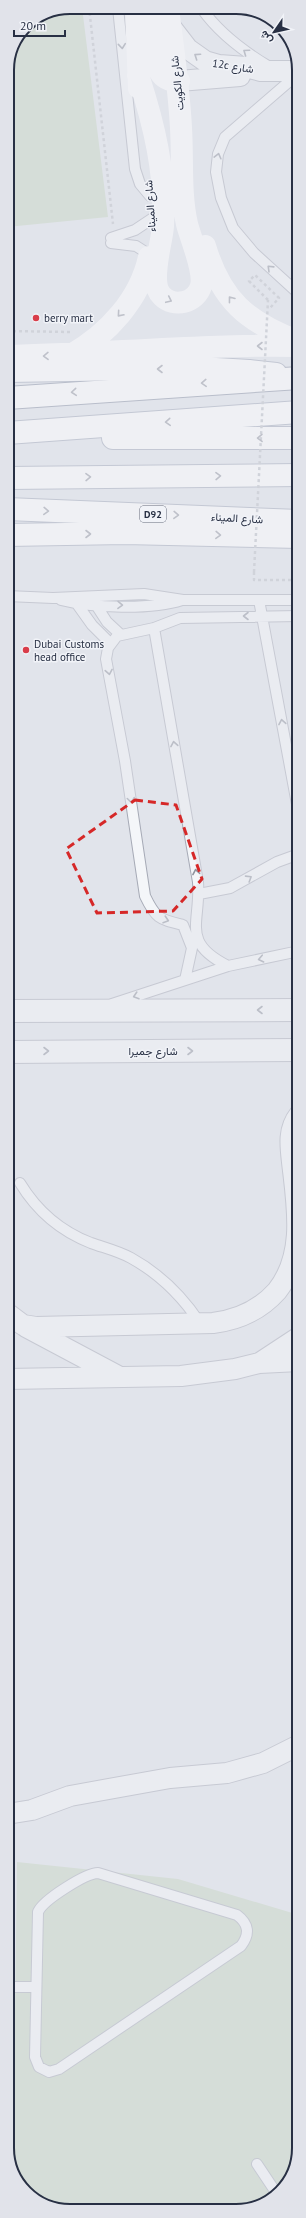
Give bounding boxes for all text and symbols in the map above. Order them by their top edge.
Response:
scale bar [14,12,65,38]
north arrow [254,12,294,52]
text: 20 m [20,18,46,33]
text: ش [256,28,275,47]
one-way arrow [117,43,126,49]
one-way arrow [243,50,250,57]
one-way arrow [194,53,201,61]
street label: شارع الكويت [167,55,188,111]
street label: 12c شارع [211,56,255,77]
one-way arrow [213,153,221,159]
street label: شارع الميناء [141,179,160,232]
one-way arrow [267,266,275,273]
one-way arrow [165,295,172,303]
one-way arrow [229,297,236,304]
one-way arrow [117,310,124,317]
place label: berry mart [44,311,93,325]
marker: berry mart [31,313,41,323]
one-way arrow [257,342,263,350]
one-way arrow [43,351,49,360]
one-way arrow [157,365,163,373]
one-way arrow [201,379,207,388]
one-way arrow [71,387,77,396]
one-way arrow [165,417,171,426]
one-way arrow [257,434,263,442]
one-way arrow [215,472,221,480]
one-way arrow [85,473,91,481]
road number: D92 [140,506,166,522]
one-way arrow [43,507,49,515]
street label: شارع الميناء [211,510,264,527]
one-way arrow [173,511,179,520]
one-way arrow [85,530,91,538]
one-way arrow [215,530,221,539]
one-way arrow [117,601,123,610]
one-way arrow [243,612,249,621]
place label: Dubai Customs head office [34,637,104,664]
marker: Dubai Customs head office [21,645,31,655]
one-way arrow [105,669,113,675]
one-way arrow [278,719,286,725]
one-way arrow [170,741,179,747]
one-way arrow [126,797,135,803]
one-way arrow [192,869,201,876]
one-way arrow [245,875,252,883]
one-way arrow [162,915,169,924]
one-way arrow [258,954,264,962]
one-way arrow [133,991,140,1000]
one-way arrow [257,1006,263,1014]
street label: شارع جميرا [128,1044,178,1059]
one-way arrow [43,1047,49,1055]
one-way arrow [187,1047,193,1055]

